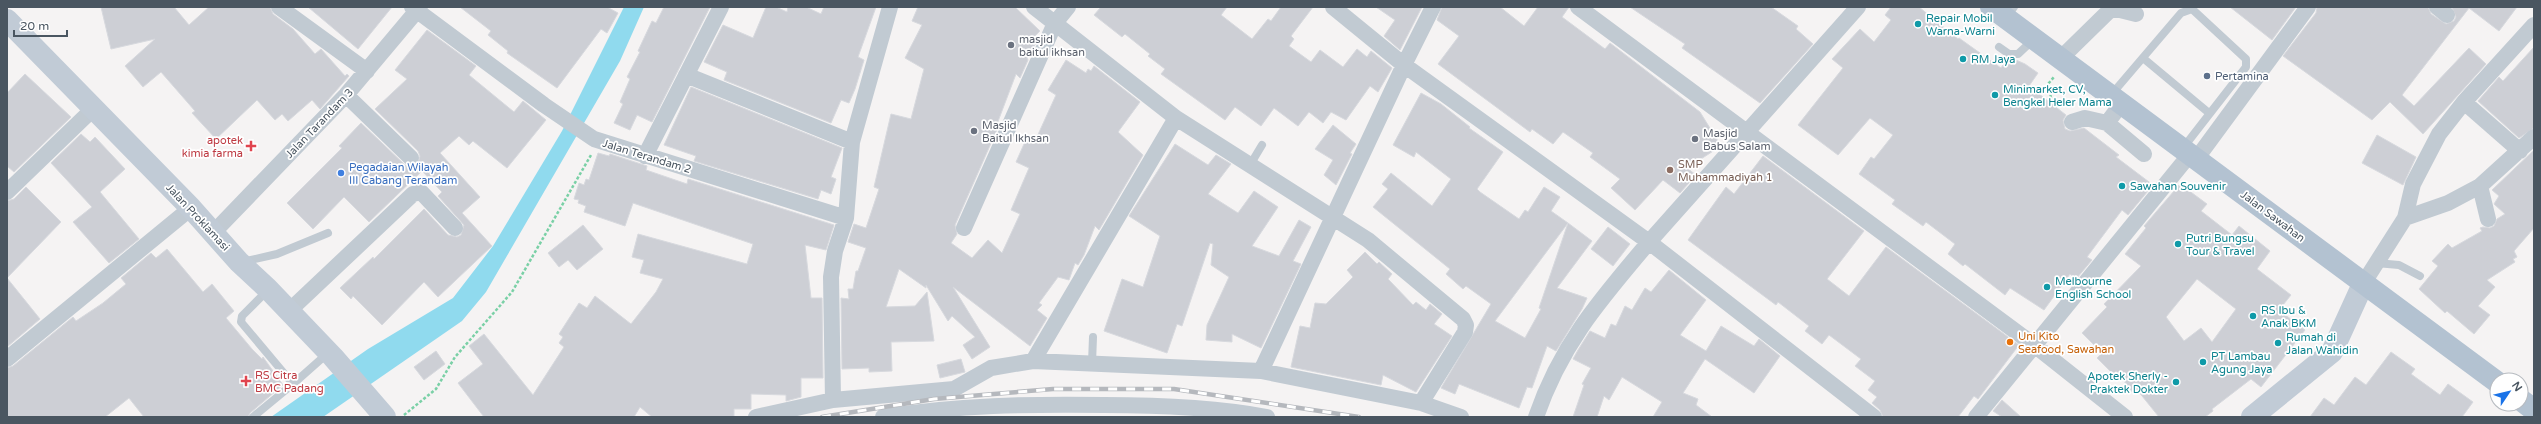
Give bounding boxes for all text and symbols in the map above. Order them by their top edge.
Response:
scale bar [14,12,67,38]
place label: Repair Mobil Warna-Warni [1926,12,1995,38]
text: 20 m [20,19,49,33]
marker: Repair Mobil Warna-Warni [1913,19,1923,29]
place label: masjid baitul ikhsan [1019,33,1085,59]
marker: masjid baitul ikhsan [1006,40,1016,50]
place label: RM Jaya [1971,53,2016,66]
marker: RM Jaya [1958,54,1968,64]
place label: Pertamina [2215,70,2269,83]
marker: Pertamina [2202,71,2212,81]
place label: Minimarket, CV, Bengkel Heler Mama [2003,83,2112,109]
street label: Jalan Tarandam 3 [283,86,356,161]
marker: Minimarket, CV, Bengkel Heler Mama [1990,90,2000,100]
place label: Masjid Baitul Ikhsan [982,119,1049,145]
marker: Masjid Baitul Ikhsan [969,126,979,136]
place label: Masjid Babus Salam [1703,127,1771,153]
place label: apotek kimia farma [182,134,243,160]
marker: Masjid Babus Salam [1690,134,1700,144]
street label: Jalan Terandam 2 [601,137,693,176]
marker: apotek kimia farma [246,141,256,151]
place label: SMP Muhammadiyah 1 [1678,158,1773,184]
place label: Pegadaian Wilayah III Cabang Terandam [349,161,457,187]
marker: SMP Muhammadiyah 1 [1665,165,1675,175]
marker: Pegadaian Wilayah III Cabang Terandam [336,168,346,178]
place label: Sawahan Souvenir [2130,180,2227,193]
street label: Jalan Proklamasi [163,181,232,254]
marker: Sawahan Souvenir [2117,181,2127,191]
street label: Jalan Sawahan [2238,188,2307,245]
place label: Putri Bungsu Tour & Travel [2186,232,2254,258]
marker: Putri Bungsu Tour & Travel [2173,239,2183,249]
place label: Melbourne English School [2055,275,2131,301]
marker: Melbourne English School [2042,282,2052,292]
place label: RS Ibu & Anak BKM [2261,304,2317,330]
marker: RS Ibu & Anak BKM [2248,311,2258,321]
place label: Uni Kito Seafood, Sawahan [2018,330,2114,356]
place label: Rumah di Jalan Wahidin [2286,331,2358,357]
marker: Uni Kito Seafood, Sawahan [2005,337,2015,347]
marker: Rumah di Jalan Wahidin [2273,338,2283,348]
place label: PT Lambau Agung Jaya [2211,350,2272,376]
marker: PT Lambau Agung Jaya [2198,357,2208,367]
place label: RS Citra BMC Padang [255,369,324,395]
place label: Apotek Sherly - Praktek Dokter [2087,370,2169,396]
north arrow [2489,372,2529,412]
marker: RS Citra BMC Padang [240,375,252,387]
marker: Apotek Sherly - Praktek Dokter [2171,377,2181,387]
text: N [2509,379,2525,394]

